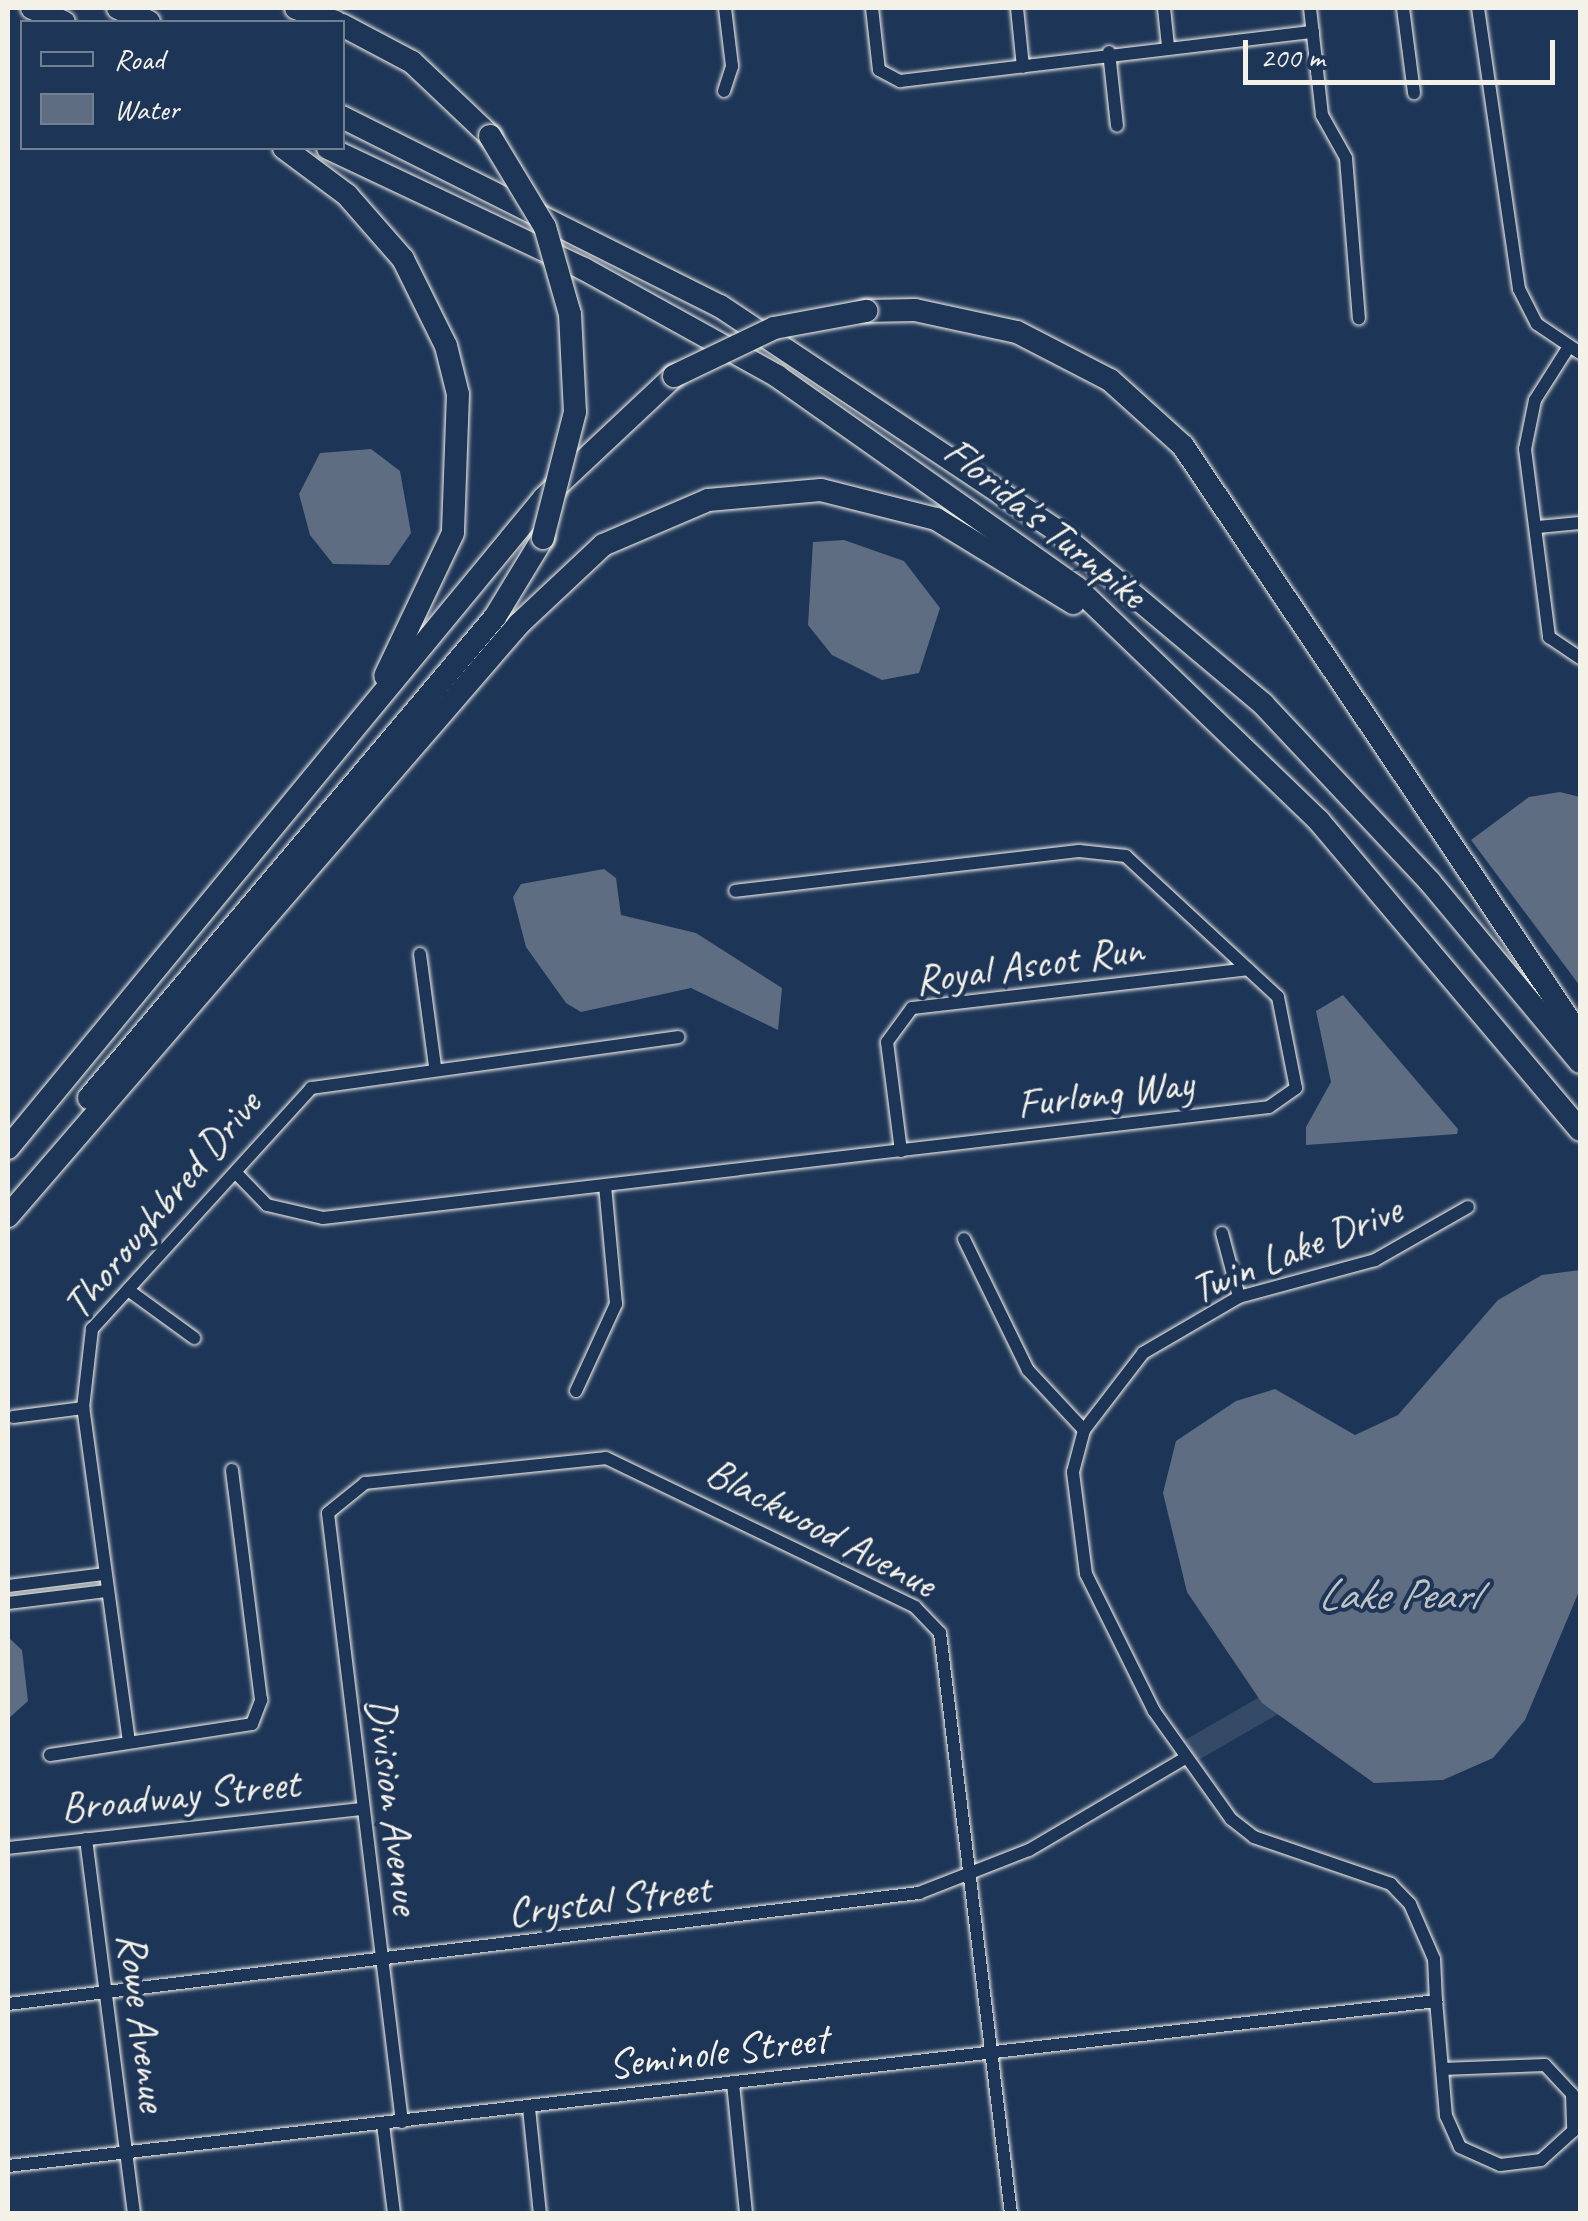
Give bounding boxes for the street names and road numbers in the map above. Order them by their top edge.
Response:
street label: Florida's Turnpike [934,426,1156,620]
street label: Royal Ascot Run [912,924,1146,1006]
street label: Furlong Way [1014,1058,1196,1130]
street label: Thoroughbred Drive [52,1080,272,1330]
street label: Twin Lake Drive [1182,1185,1410,1315]
street label: Blackwood Avenue [698,1447,944,1609]
street label: Division Avenue [355,1695,431,1917]
street label: Broadway Street [58,1758,302,1834]
street label: Crystal Street [504,1864,714,1938]
street label: Rowe Avenue [106,1930,178,2114]
street label: Seminole Street [605,2014,831,2090]

